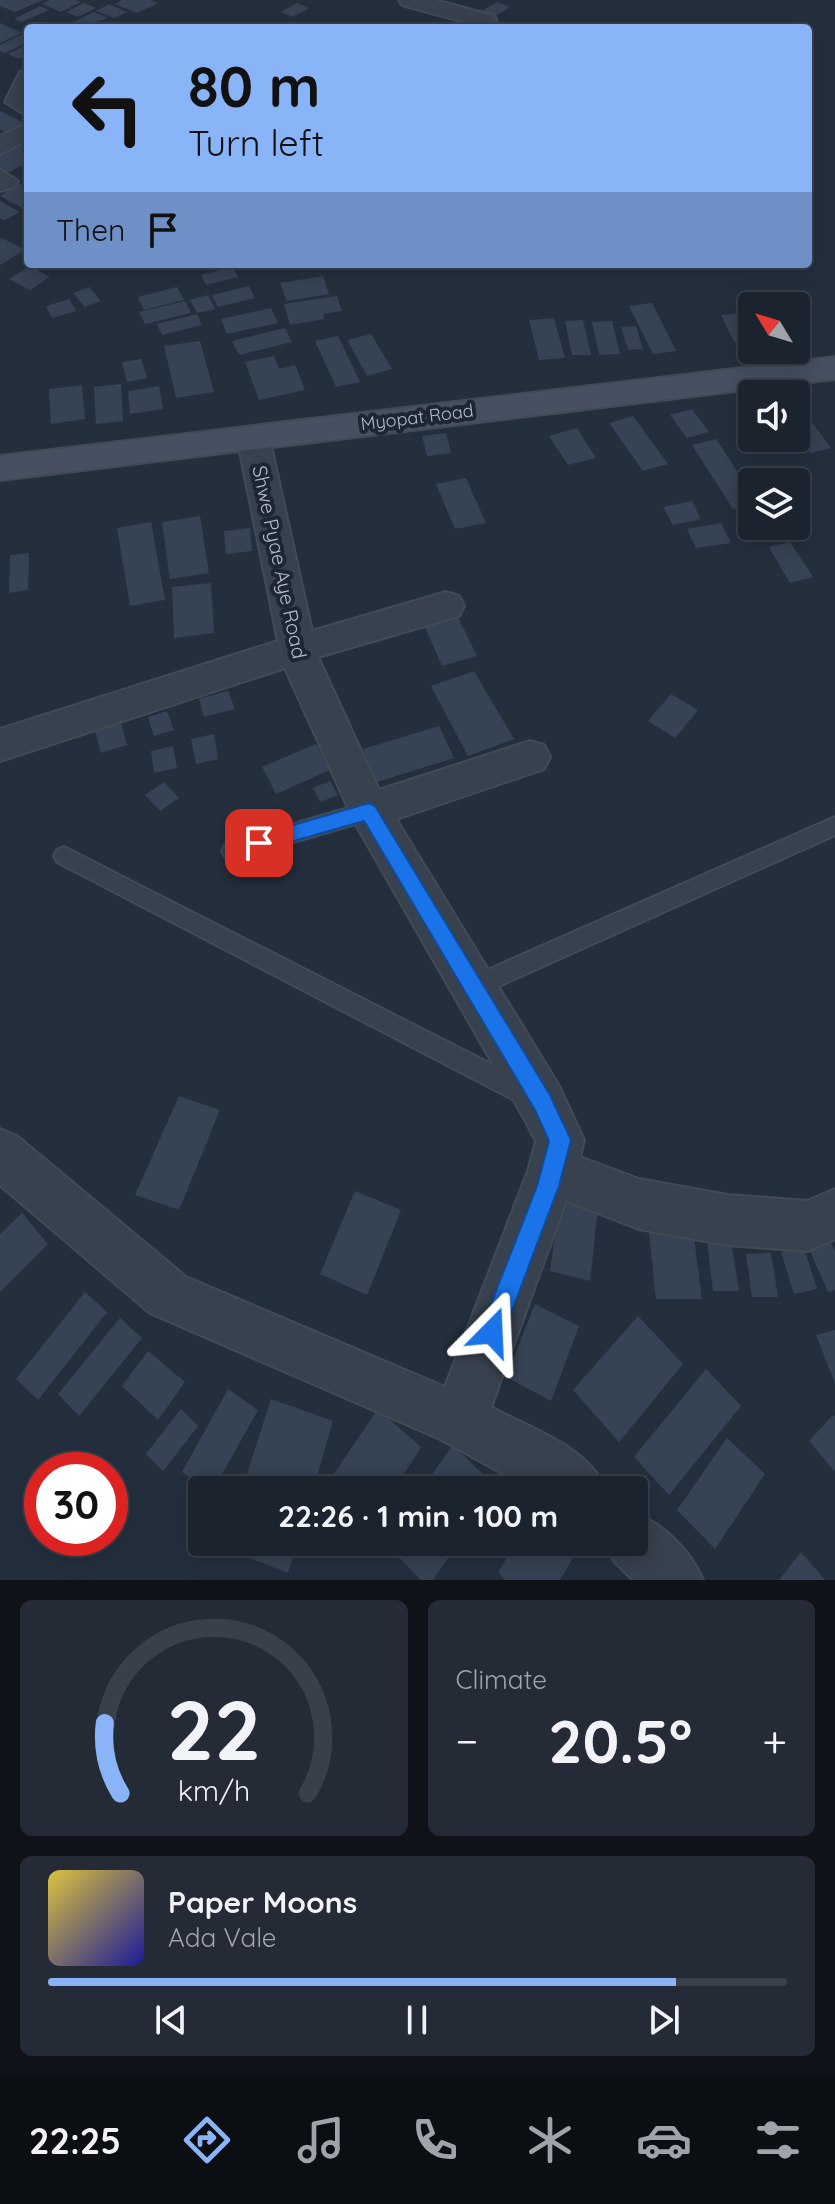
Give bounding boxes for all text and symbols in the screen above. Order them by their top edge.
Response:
text: 80 m [188,51,320,121]
icon: left [56,56,160,160]
text: Turn left [188,120,324,165]
icon: arrive [141,208,185,252]
text: Then [56,211,125,249]
north arrow [738,292,810,364]
map controls [738,292,810,540]
button: sound [738,380,810,452]
street label: Myopat Road [359,399,475,435]
street label: Shwe Pyae Aye Road [247,463,313,661]
button: layers [738,468,810,540]
pin [225,809,293,877]
icon: arrive [237,821,281,865]
position arrow [450,1290,534,1374]
speed limit sign: 30 [24,1452,128,1556]
text: 22:26 · 1 min · 100 m [278,1497,558,1535]
text: Climate [456,1663,547,1696]
text: 22 [166,1677,261,1781]
text: 20.5° [548,1703,692,1778]
text: − [456,1713,478,1768]
text: + [762,1713,787,1768]
text: km/h [177,1772,250,1808]
text: Paper Moons [168,1883,357,1921]
text: Ada Vale [168,1921,277,1954]
icon: previous [149,1998,193,2042]
icon: pause [395,1998,439,2042]
icon: next [642,1998,686,2042]
icon: directions [179,2112,235,2168]
icon: music [293,2112,349,2168]
icon: phone [407,2112,463,2168]
icon: climate [522,2112,578,2168]
icon: car [636,2112,692,2168]
icon: filters [750,2112,806,2168]
text: 22:25 [29,2118,121,2163]

